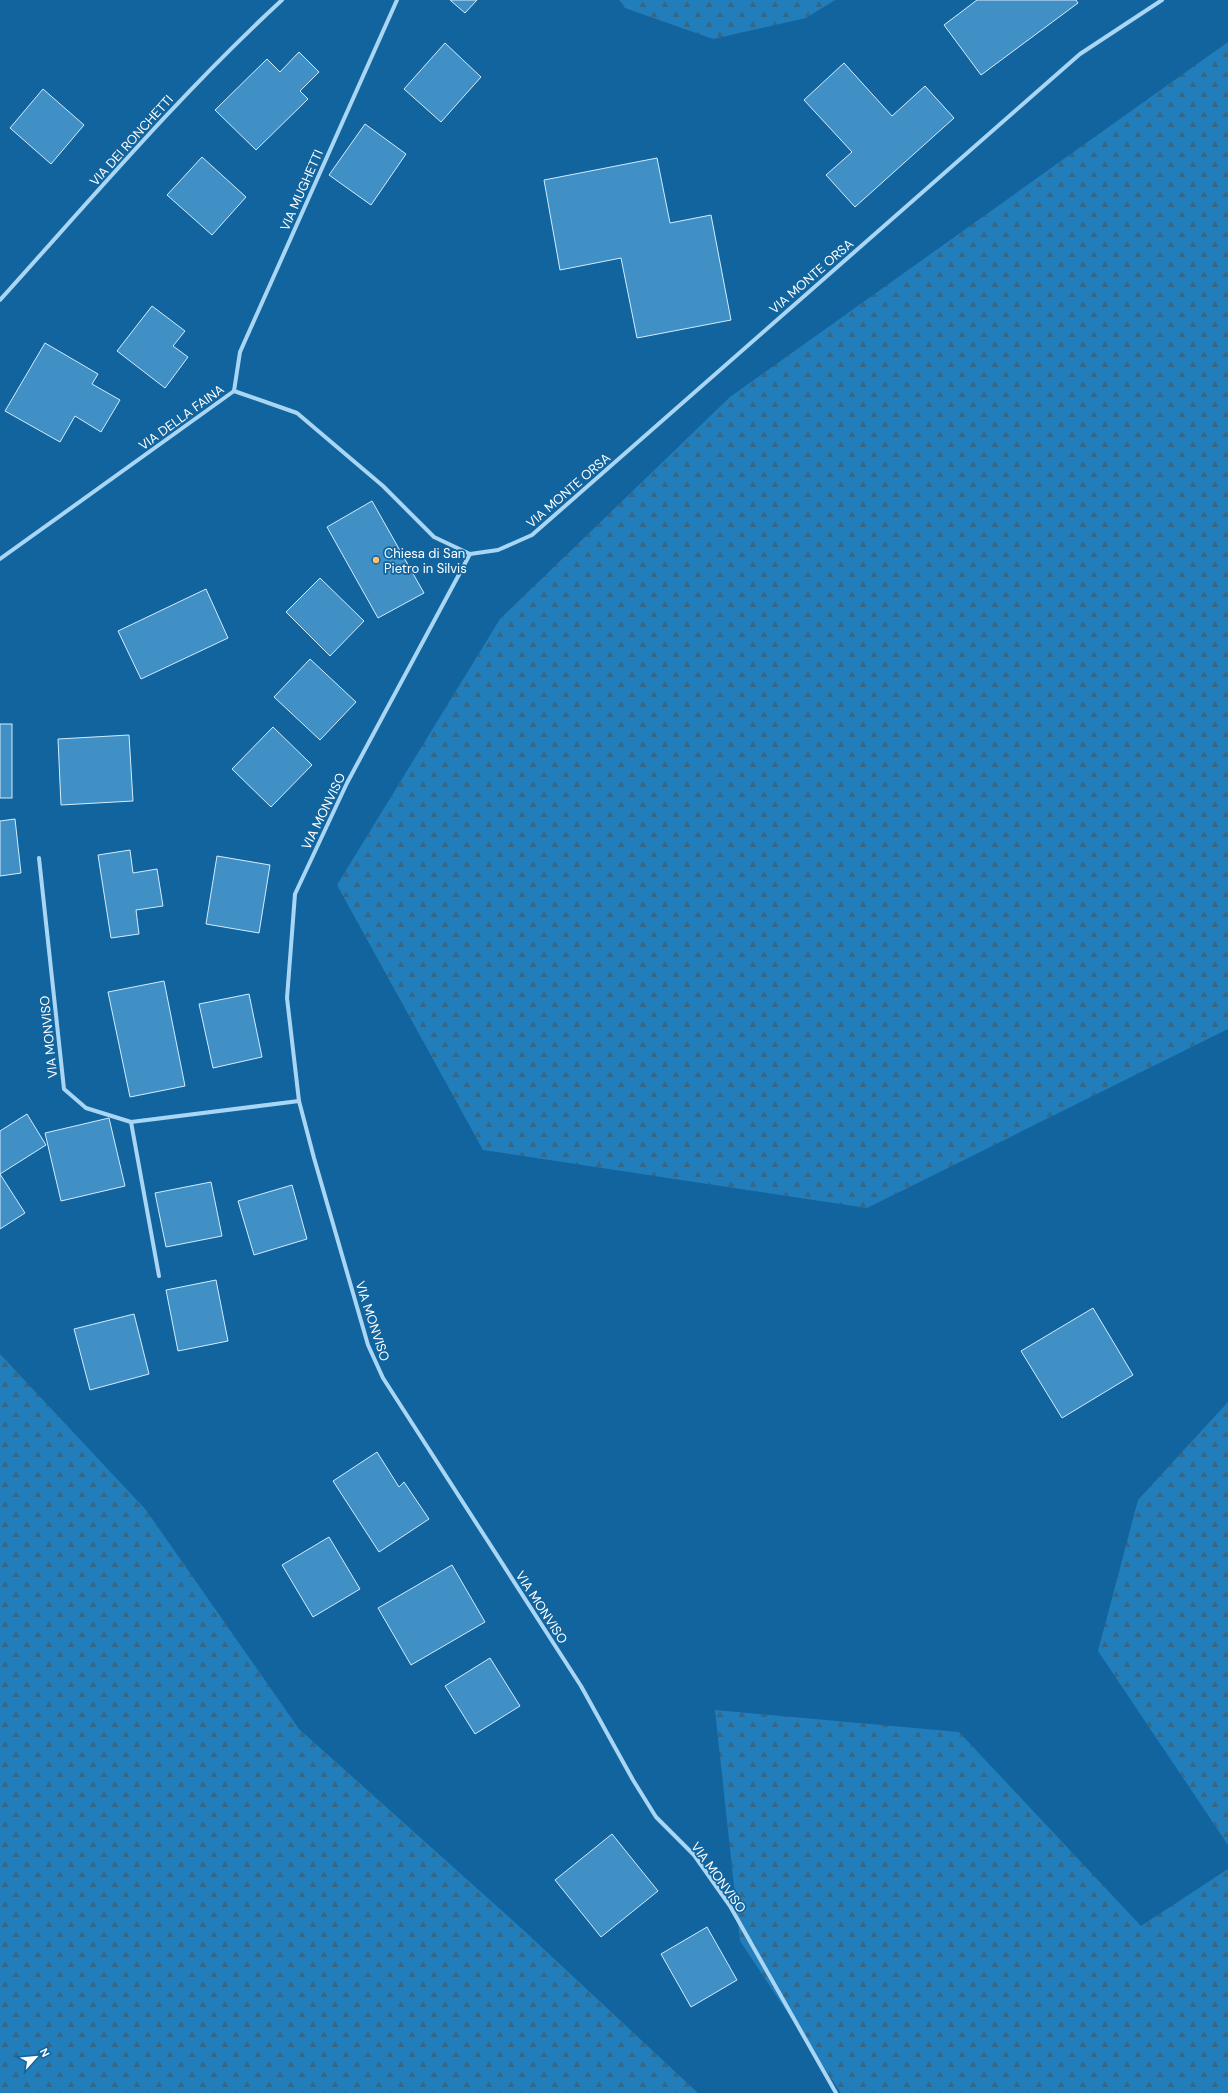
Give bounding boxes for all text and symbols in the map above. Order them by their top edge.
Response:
street label: VIA DEI RONCHETTI [86,91,177,189]
street label: VIA MUGHETTI [276,147,327,233]
street label: VIA MONTE ORSA [766,235,857,318]
street label: VIA DELLA FAINA [135,381,228,454]
street label: VIA MONTE ORSA [523,449,614,532]
place label: Chiesa di San Pietro in Silvis [384,545,467,577]
marker: Chiesa di San Pietro in Silvis [371,555,381,565]
street label: VIA MONVISO [298,770,349,852]
street label: VIA MONVISO [36,995,61,1079]
street label: VIA MONVISO [352,1279,393,1363]
street label: VIA MONVISO [512,1568,571,1647]
street label: VIA MONVISO [687,1839,750,1916]
north arrow [16,2037,56,2077]
text: N [37,2046,53,2059]

